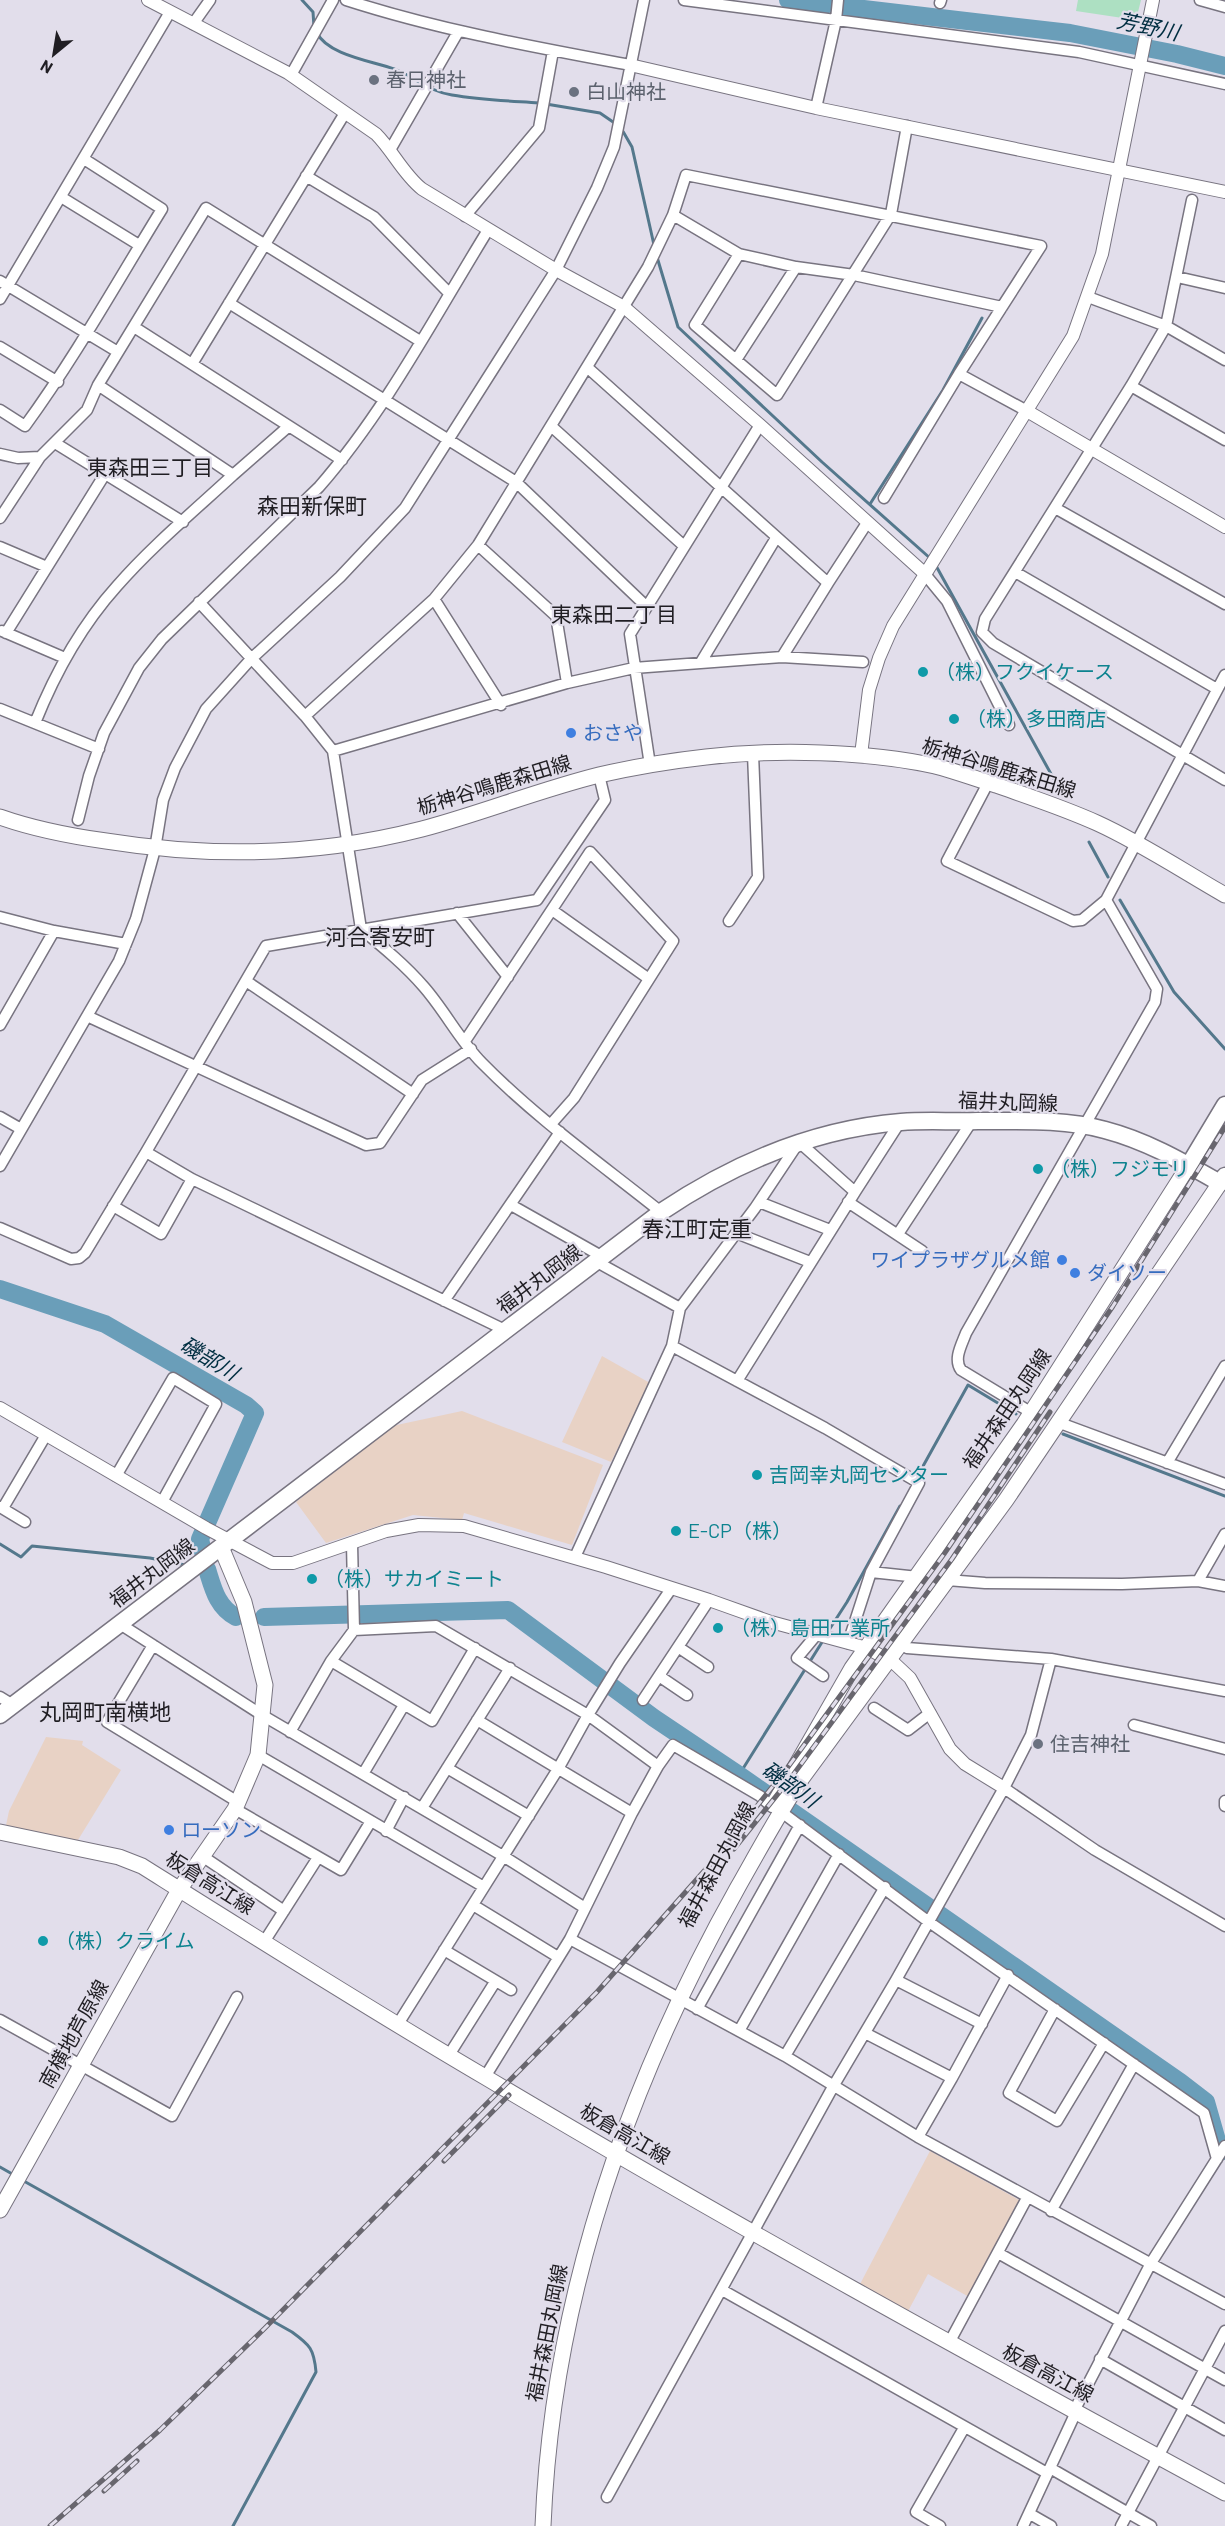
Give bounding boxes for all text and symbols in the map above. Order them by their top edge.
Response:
water label: 芳野川 [1115,7,1184,45]
north arrow [24,24,84,84]
text: N [37,57,56,78]
place label: 春日神社 [386,67,466,91]
marker: 春日神社 [367,73,381,87]
place label: 白山神社 [586,79,666,103]
marker: 白山神社 [567,85,581,99]
district label: 東森田三丁目 [87,454,213,479]
district label: 森田新保町 [257,492,367,518]
district label: 東森田二丁目 [551,601,677,626]
place label: （株）フクイケース [935,659,1114,683]
marker: （株）フクイケース [916,665,930,679]
place label: （株）多田商店 [966,706,1106,730]
marker: （株）多田商店 [947,712,961,726]
place label: おさや [583,720,643,744]
marker: おさや [564,726,578,740]
street label: 栃神谷鳴鹿森田線 [919,732,1079,802]
street label: 栃神谷鳴鹿森田線 [414,749,574,819]
district label: 河合寄安町 [325,923,435,949]
street label: 福井丸岡線 [958,1087,1058,1115]
place label: （株）フジモリ [1050,1156,1190,1180]
marker: （株）フジモリ [1031,1162,1045,1176]
district label: 春江町定重 [642,1215,752,1241]
street label: 福井丸岡線 [491,1239,586,1318]
place label: ワイプラザグルメ館 [870,1247,1050,1271]
marker: ワイプラザグルメ館 [1055,1253,1069,1267]
place label: ダイソー [1087,1260,1167,1284]
marker: ダイソー [1068,1266,1082,1280]
water label: 磯部川 [176,1331,245,1386]
street label: 福井森田丸岡線 [957,1344,1055,1473]
place label: 吉岡幸丸岡センター [769,1462,949,1486]
marker: 吉岡幸丸岡センター [750,1468,764,1482]
place label: E-CP（株） [688,1518,792,1542]
marker: E-CP（株） [669,1524,683,1538]
street label: 福井丸岡線 [104,1533,199,1612]
place label: （株）サカイミート [324,1566,504,1590]
marker: （株）サカイミート [305,1572,319,1586]
place label: （株）島田工業所 [730,1615,890,1639]
marker: （株）島田工業所 [711,1621,725,1635]
district label: 丸岡町南横地 [39,1698,171,1724]
place label: 住吉神社 [1050,1731,1130,1755]
marker: 住吉神社 [1031,1737,1045,1751]
water label: 磯部川 [758,1755,825,1813]
street label: 福井森田丸岡線 [673,1797,760,1932]
place label: ローソン [181,1817,261,1841]
marker: ローソン [162,1823,176,1837]
street label: 板倉高江線 [162,1845,259,1919]
place label: （株）クライム [55,1928,195,1952]
marker: （株）クライム [36,1934,50,1948]
street label: 南横地芦原線 [34,1975,113,2092]
street label: 板倉高江線 [576,2098,675,2169]
street label: 福井森田丸岡線 [521,2262,571,2404]
street label: 板倉高江線 [999,2338,1098,2406]

